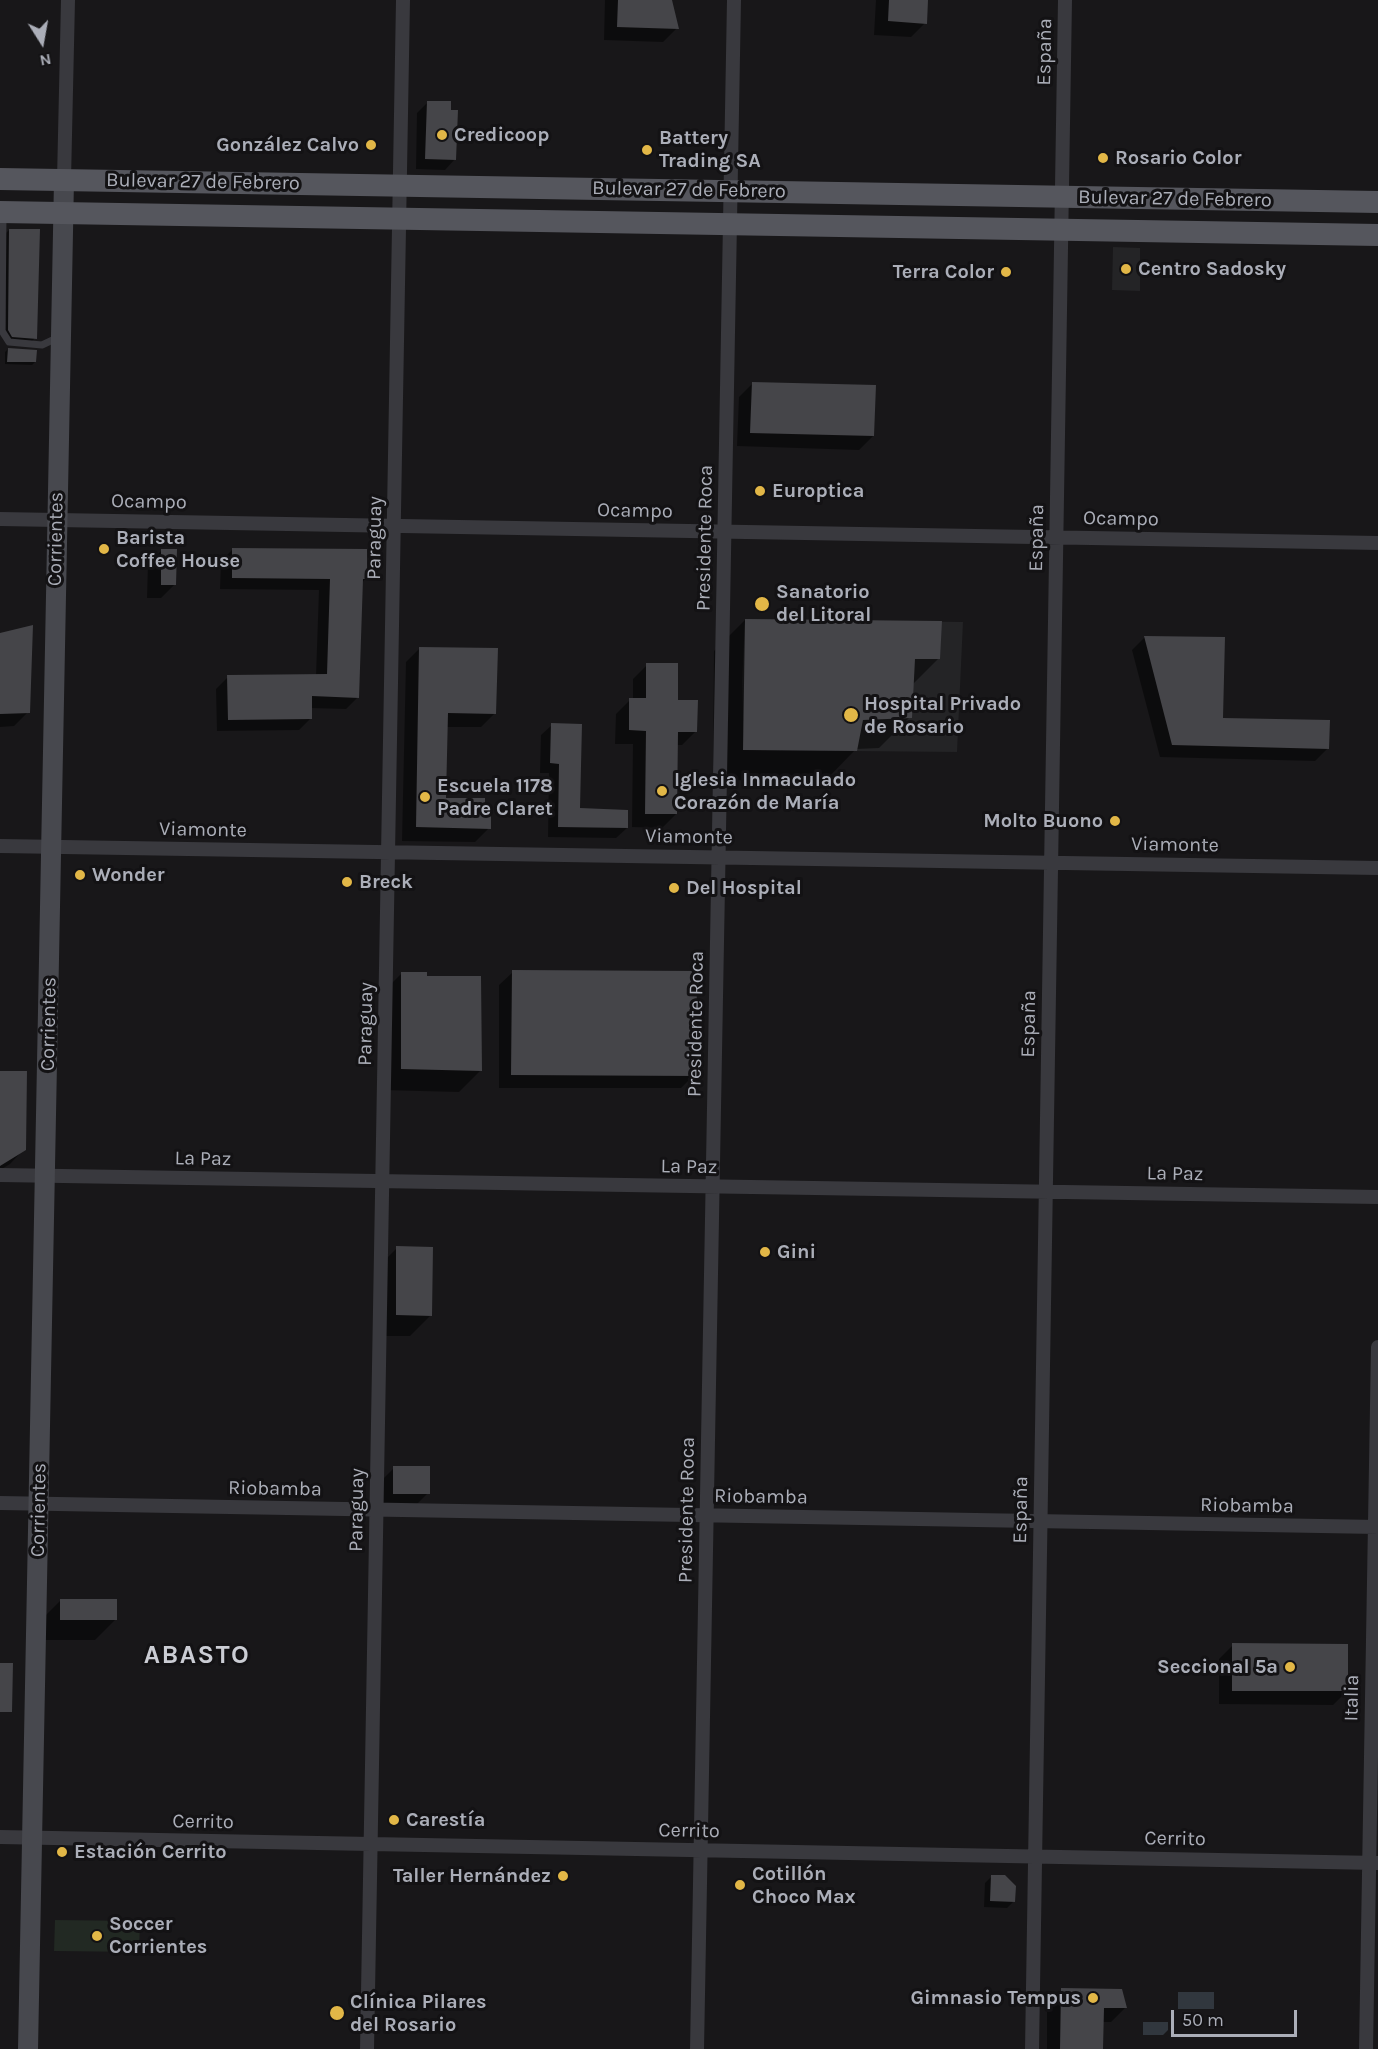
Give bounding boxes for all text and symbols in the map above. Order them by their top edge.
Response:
north arrow [12,12,72,72]
street label: España [1032,18,1058,86]
text: N [38,50,53,71]
place label: Credicoop [454,123,549,147]
place label: Battery Trading SA [659,126,761,173]
marker: Credicoop [435,128,449,142]
place label: González Calvo [216,133,359,157]
marker: González Calvo [364,138,378,152]
marker: Battery Trading SA [640,143,654,157]
place label: Rosario Color [1115,146,1241,170]
marker: Rosario Color [1096,151,1110,165]
street label: Bulevar 27 de Febrero [106,168,300,196]
street label: Bulevar 27 de Febrero [592,176,786,204]
street label: Bulevar 27 de Febrero [1078,185,1272,213]
place label: Centro Sadosky [1138,257,1286,281]
place label: Terra Color [893,260,994,284]
marker: Centro Sadosky [1119,262,1133,276]
marker: Terra Color [999,265,1013,279]
street label: Presidente Roca [692,465,718,611]
place label: Europtica [772,479,864,503]
marker: Europtica [753,484,767,498]
street label: Ocampo [111,489,187,515]
street label: Corrientes [43,492,69,586]
street label: Paraguay [362,496,388,580]
street label: Ocampo [597,498,673,524]
street label: España [1024,504,1050,572]
street label: Ocampo [1083,506,1159,532]
place label: Barista Coffee House [116,526,240,573]
marker: Barista Coffee House [97,542,111,556]
place label: Sanatorio del Litoral [776,580,871,627]
marker: Sanatorio del Litoral [753,595,771,613]
place label: Hospital Privado de Rosario [864,692,1021,739]
marker: Hospital Privado de Rosario [842,706,860,724]
place label: Iglesia Inmaculado Corazón de María [674,768,856,815]
place label: Escuela 1178 Padre Claret [437,774,553,821]
marker: Iglesia Inmaculado Corazón de María [655,784,669,798]
marker: Escuela 1178 Padre Claret [418,790,432,804]
place label: Molto Buono [983,809,1103,833]
marker: Molto Buono [1108,814,1122,828]
street label: Viamonte [159,817,247,843]
street label: Viamonte [645,824,733,850]
street label: Viamonte [1131,832,1219,858]
place label: Wonder [92,863,165,887]
marker: Wonder [73,868,87,882]
place label: Breck [359,870,413,894]
marker: Breck [340,875,354,889]
place label: Del Hospital [686,876,802,900]
marker: Del Hospital [667,881,681,895]
street label: Presidente Roca [683,951,709,1097]
street label: Corrientes [36,977,62,1071]
street label: Paraguay [353,982,379,1066]
street label: España [1016,990,1042,1058]
street label: La Paz [174,1147,232,1171]
street label: La Paz [660,1155,718,1179]
street label: La Paz [1146,1162,1204,1186]
place label: Gini [777,1240,816,1264]
marker: Gini [758,1245,772,1259]
street label: Presidente Roca [674,1437,700,1583]
street label: Corrientes [26,1463,52,1557]
street label: Paraguay [344,1468,370,1552]
street label: Riobamba [228,1476,322,1502]
street label: España [1008,1476,1034,1544]
street label: Riobamba [714,1484,808,1510]
street label: Riobamba [1200,1493,1294,1519]
district label: ABASTO [144,1640,250,1672]
place label: Seccional 5ª [1157,1655,1278,1679]
marker: Seccional 5ª [1283,1660,1297,1674]
street label: Italia [1340,1674,1364,1722]
place label: Carestía [406,1808,486,1832]
street label: Cerrito [172,1809,234,1835]
marker: Carestía [387,1813,401,1827]
street label: Cerrito [658,1818,720,1844]
street label: Cerrito [1144,1826,1206,1852]
place label: Estación Cerrito [74,1840,227,1864]
marker: Estación Cerrito [55,1845,69,1859]
place label: Cotillón Choco Max [752,1862,856,1909]
place label: Taller Hernández [393,1864,551,1888]
marker: Taller Hernández [556,1869,570,1883]
marker: Cotillón Choco Max [733,1878,747,1892]
place label: Soccer Corrientes [109,1912,207,1959]
marker: Soccer Corrientes [90,1929,104,1943]
place label: Gimnasio Tempus [910,1986,1081,2010]
place label: Clínica Pilares del Rosario [350,1990,487,2037]
marker: Gimnasio Tempus [1086,1991,1100,2005]
scale bar [1174,1998,1300,2036]
marker: Clínica Pilares del Rosario [328,2004,346,2022]
text: 50 m [1182,2009,1224,2031]

